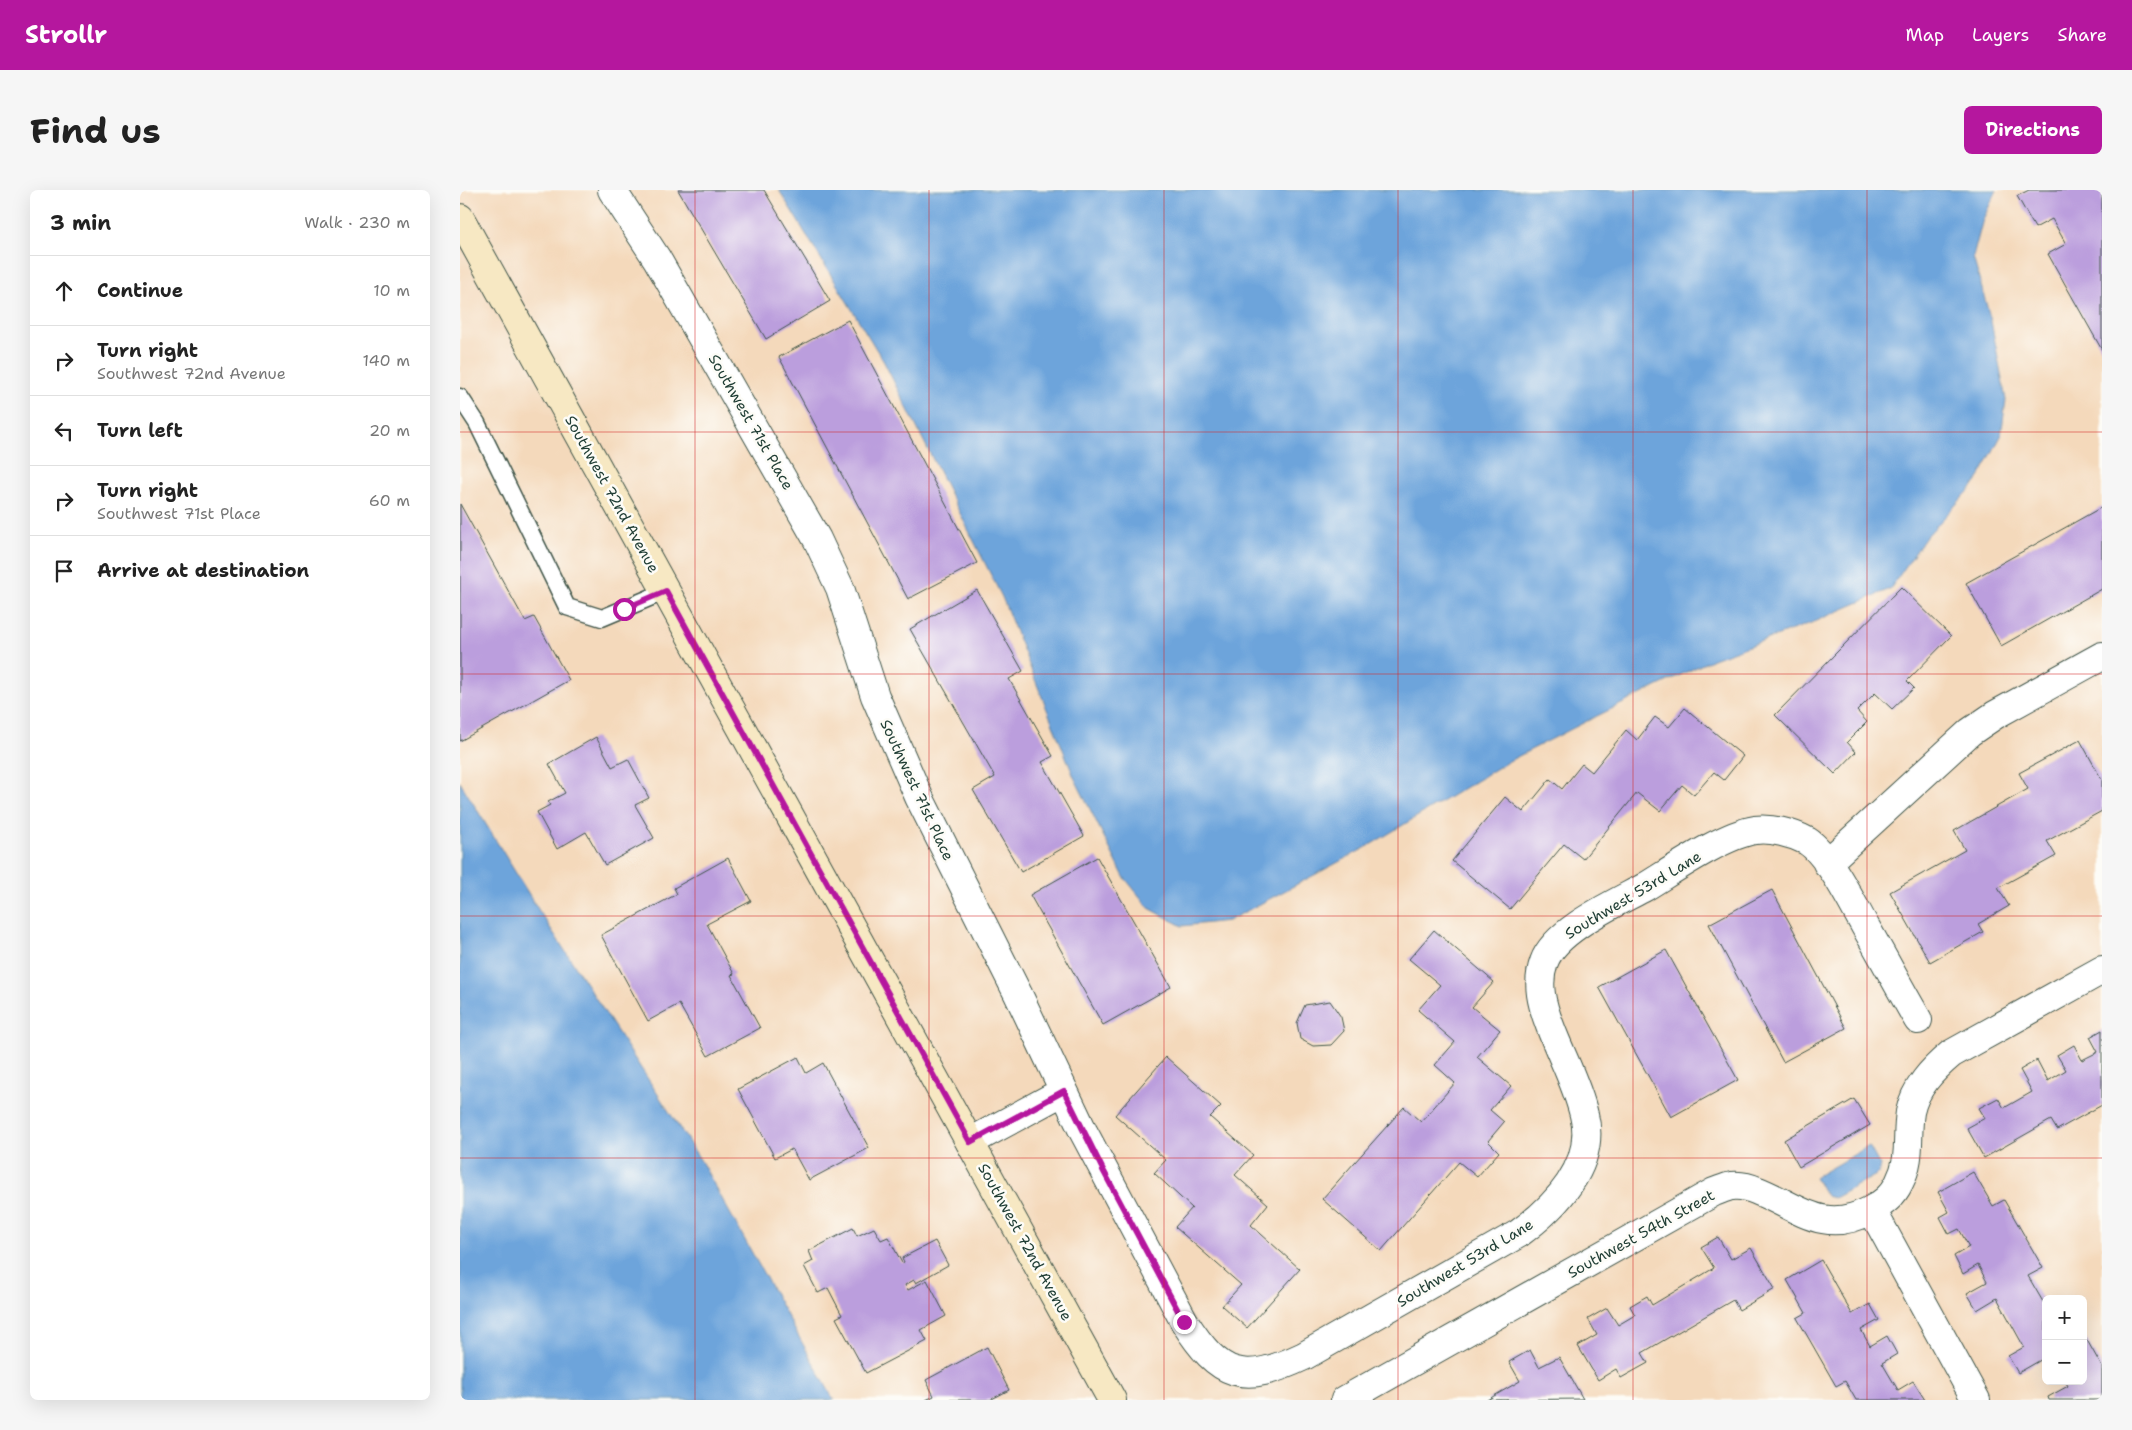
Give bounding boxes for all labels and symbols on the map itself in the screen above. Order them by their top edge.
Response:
street label: Southwest 71st Place [704,350,798,494]
street label: Southwest 72nd Avenue [560,412,664,576]
route start [613,598,636,621]
street label: Southwest 71st Place [875,716,959,864]
street label: Southwest 53rd Lane [1561,846,1705,944]
street label: Southwest 72nd Avenue [973,1160,1077,1324]
street label: Southwest 54th Street [1564,1185,1718,1283]
street label: Southwest 53rd Lane [1393,1214,1537,1312]
route end [1173,1311,1196,1334]

